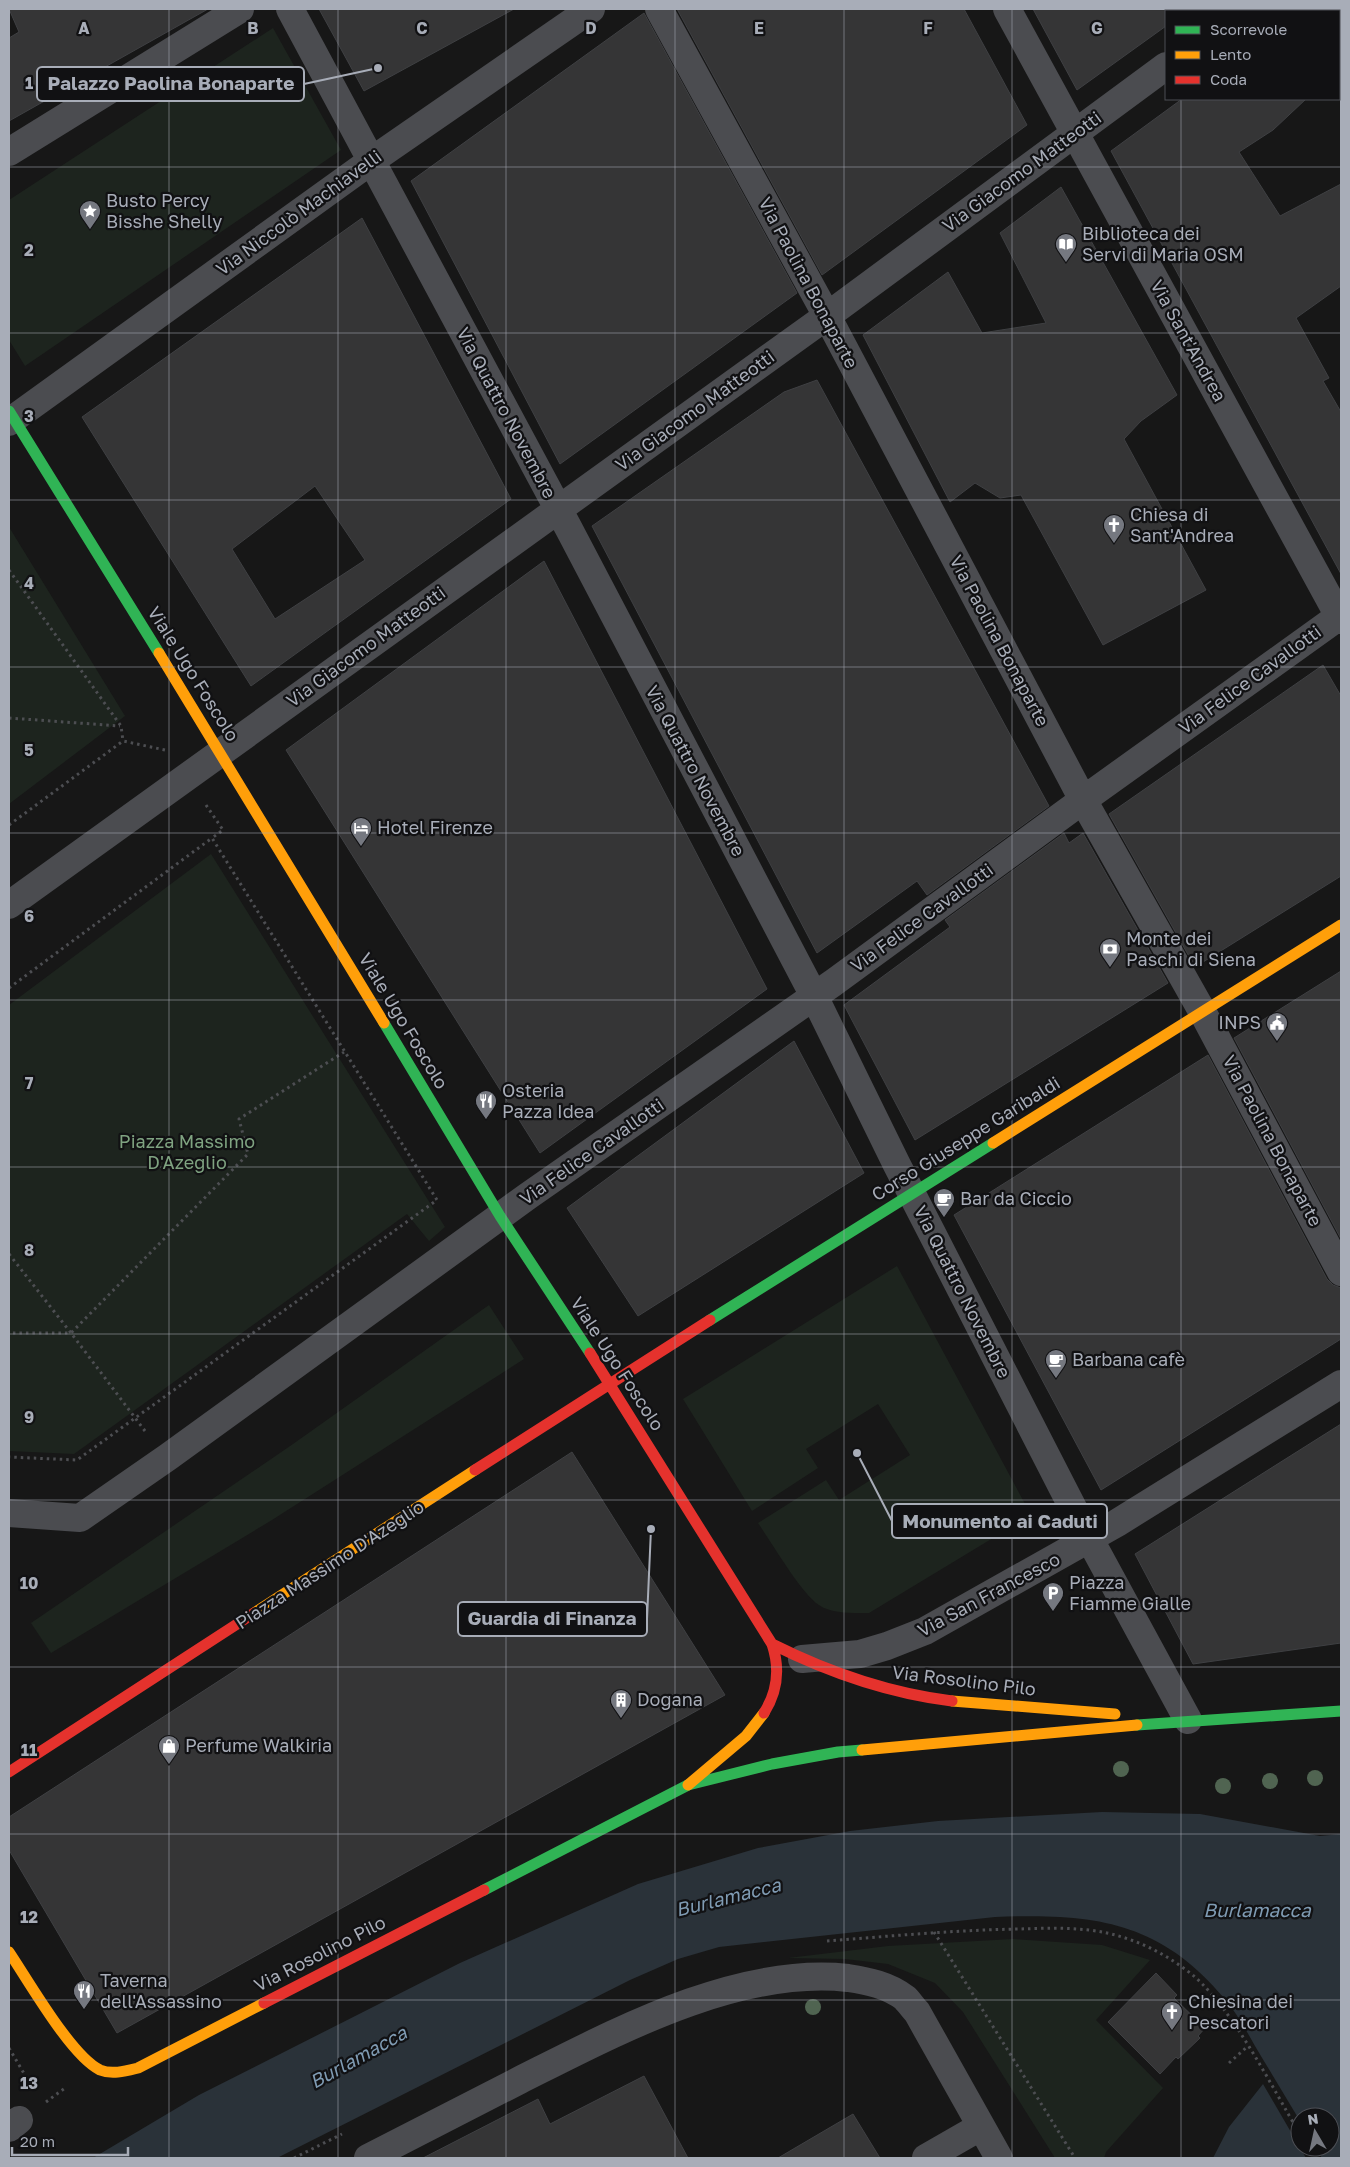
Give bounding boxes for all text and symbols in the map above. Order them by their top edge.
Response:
legend [1165,10,1340,100]
text: A [78,18,90,38]
text: B [247,18,259,38]
text: C [416,18,428,38]
text: D [585,18,597,38]
text: E [754,18,764,38]
text: F [923,18,933,38]
text: G [1091,18,1103,38]
text: Scorrevole [1210,20,1287,38]
text: Lento [1210,45,1251,63]
callout: Palazzo Paolina Bonaparte [37,67,304,101]
text: Coda [1210,70,1247,88]
text: Palazzo Paolina Bonaparte [48,71,294,94]
text: 1 [25,73,33,93]
street label: Via Giacomo Matteotti [938,106,1105,236]
street label: Via Niccolò Machiavelli [211,145,385,280]
place label: Busto Percy Bisshe Shelly [106,189,222,232]
street label: Via Paolina Bonaparte [754,193,863,372]
place icon: Busto Percy Bisshe Shelly [78,199,102,230]
place label: Biblioteca dei Servi di Maria OSM [1082,222,1244,265]
library icon: Biblioteca dei Servi di Maria OSM [1054,232,1078,263]
text: 2 [24,240,34,260]
street label: Via Sant'Andrea [1146,276,1231,405]
street label: Via Quattro Novembre [452,323,561,502]
street label: Via Giacomo Matteotti [611,345,778,475]
text: 3 [24,406,34,426]
place label: Chiesa di Sant'Andrea [1130,503,1234,546]
church icon: Chiesa di Sant'Andrea [1102,513,1126,544]
street label: Via Paolina Bonaparte [945,551,1054,730]
text: 4 [24,573,34,593]
street label: Via Giacomo Matteotti [282,581,449,711]
street label: Viale Ugo Foscolo [143,602,244,745]
street label: Via Felice Cavallotti [1174,620,1325,738]
street label: Via Quattro Novembre [641,681,750,860]
text: 5 [24,740,34,760]
hotel icon: Hotel Firenze [349,816,373,847]
place label: Hotel Firenze [377,816,493,838]
street label: Via Felice Cavallotti [846,858,997,976]
text: 6 [24,906,34,926]
place label: Monte dei Paschi di Siena [1126,927,1256,970]
bank icon: Monte dei Paschi di Siena [1098,937,1122,968]
street label: Viale Ugo Foscolo [355,948,453,1093]
place label: INPS [1218,1011,1261,1033]
public building icon: INPS [1265,1011,1289,1042]
street label: Via Paolina Bonaparte [1218,1051,1327,1230]
street label: Corso Giuseppe Garibaldi [867,1071,1064,1205]
text: 7 [25,1073,34,1093]
place label: Osteria Pazza Idea [502,1079,594,1122]
restaurant icon: Osteria Pazza Idea [474,1089,498,1120]
street label: Via Felice Cavallotti [515,1093,668,1209]
park label: Piazza Massimo D'Azeglio [119,1130,255,1173]
cafe icon: Bar da Ciccio [932,1187,956,1218]
place label: Bar da Ciccio [960,1187,1072,1209]
street label: Via Quattro Novembre [910,1202,1016,1381]
text: 8 [24,1240,34,1260]
street label: Viale Ugo Foscolo [566,1292,669,1434]
cafe icon: Barbana cafè [1044,1348,1068,1379]
place label: Barbana cafè [1072,1348,1185,1370]
text: 9 [24,1407,34,1427]
street label: Piazza Massimo D'Azeglio [231,1495,428,1633]
callout: Monumento ai Caduti [892,1504,1107,1538]
text: Monumento ai Caduti [902,1509,1098,1532]
street label: Via San Francesco [914,1547,1063,1641]
place label: Piazza Fiamme Gialle [1069,1571,1191,1614]
text: 10 [20,1573,38,1593]
parking icon: Piazza Fiamme Gialle [1041,1581,1065,1612]
callout: Guardia di Finanza [458,1602,647,1636]
text: Guardia di Finanza [468,1606,636,1629]
street label: Via Rosolino Pilo [891,1660,1037,1700]
building icon: Dogana [609,1688,633,1719]
place label: Dogana [637,1688,703,1710]
shop icon: Perfume Walkiria [157,1734,181,1765]
place label: Perfume Walkiria [185,1734,332,1756]
text: 11 [21,1740,37,1760]
water label: Burlamacca [673,1872,784,1921]
water label: Burlamacca [1203,1898,1312,1921]
text: 12 [20,1907,38,1927]
street label: Via Rosolino Pilo [250,1910,389,1996]
place label: Taverna dell'Assassino [100,1969,222,2012]
restaurant icon: Taverna dell'Assassino [72,1979,96,2010]
place label: Chiesina dei Pescatori [1188,1990,1293,2033]
church icon: Chiesina dei Pescatori [1160,2000,1184,2031]
water label: Burlamacca [305,2020,411,2093]
text: 13 [20,2073,38,2093]
north arrow [1290,2107,1340,2157]
text: N [1306,2109,1319,2128]
scale bar [12,2124,129,2156]
text: 20 m [20,2132,55,2150]

